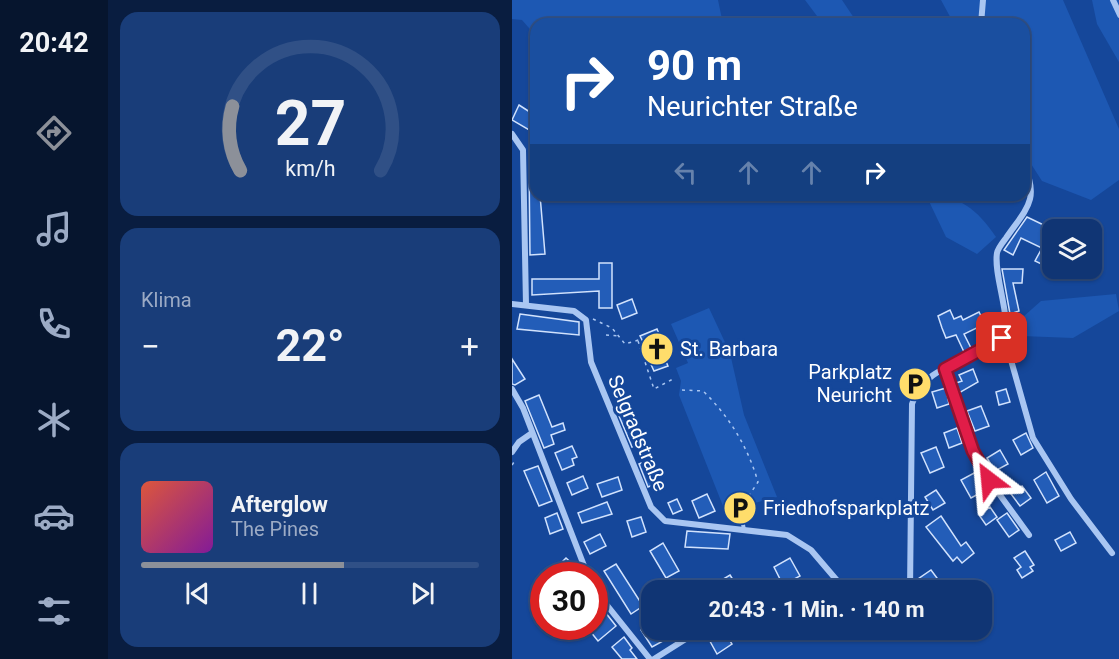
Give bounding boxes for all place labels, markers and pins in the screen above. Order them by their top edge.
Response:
pin [976,312,1027,363]
church icon: St. Barbara [639,331,675,367]
place label: St. Barbara [680,337,778,361]
place label: Parkplatz Neuricht [808,360,892,407]
parking icon: Parkplatz Neuricht [897,366,933,402]
parking icon: Friedhofsparkplatz [722,490,758,526]
place label: Friedhofsparkplatz [763,496,930,520]

